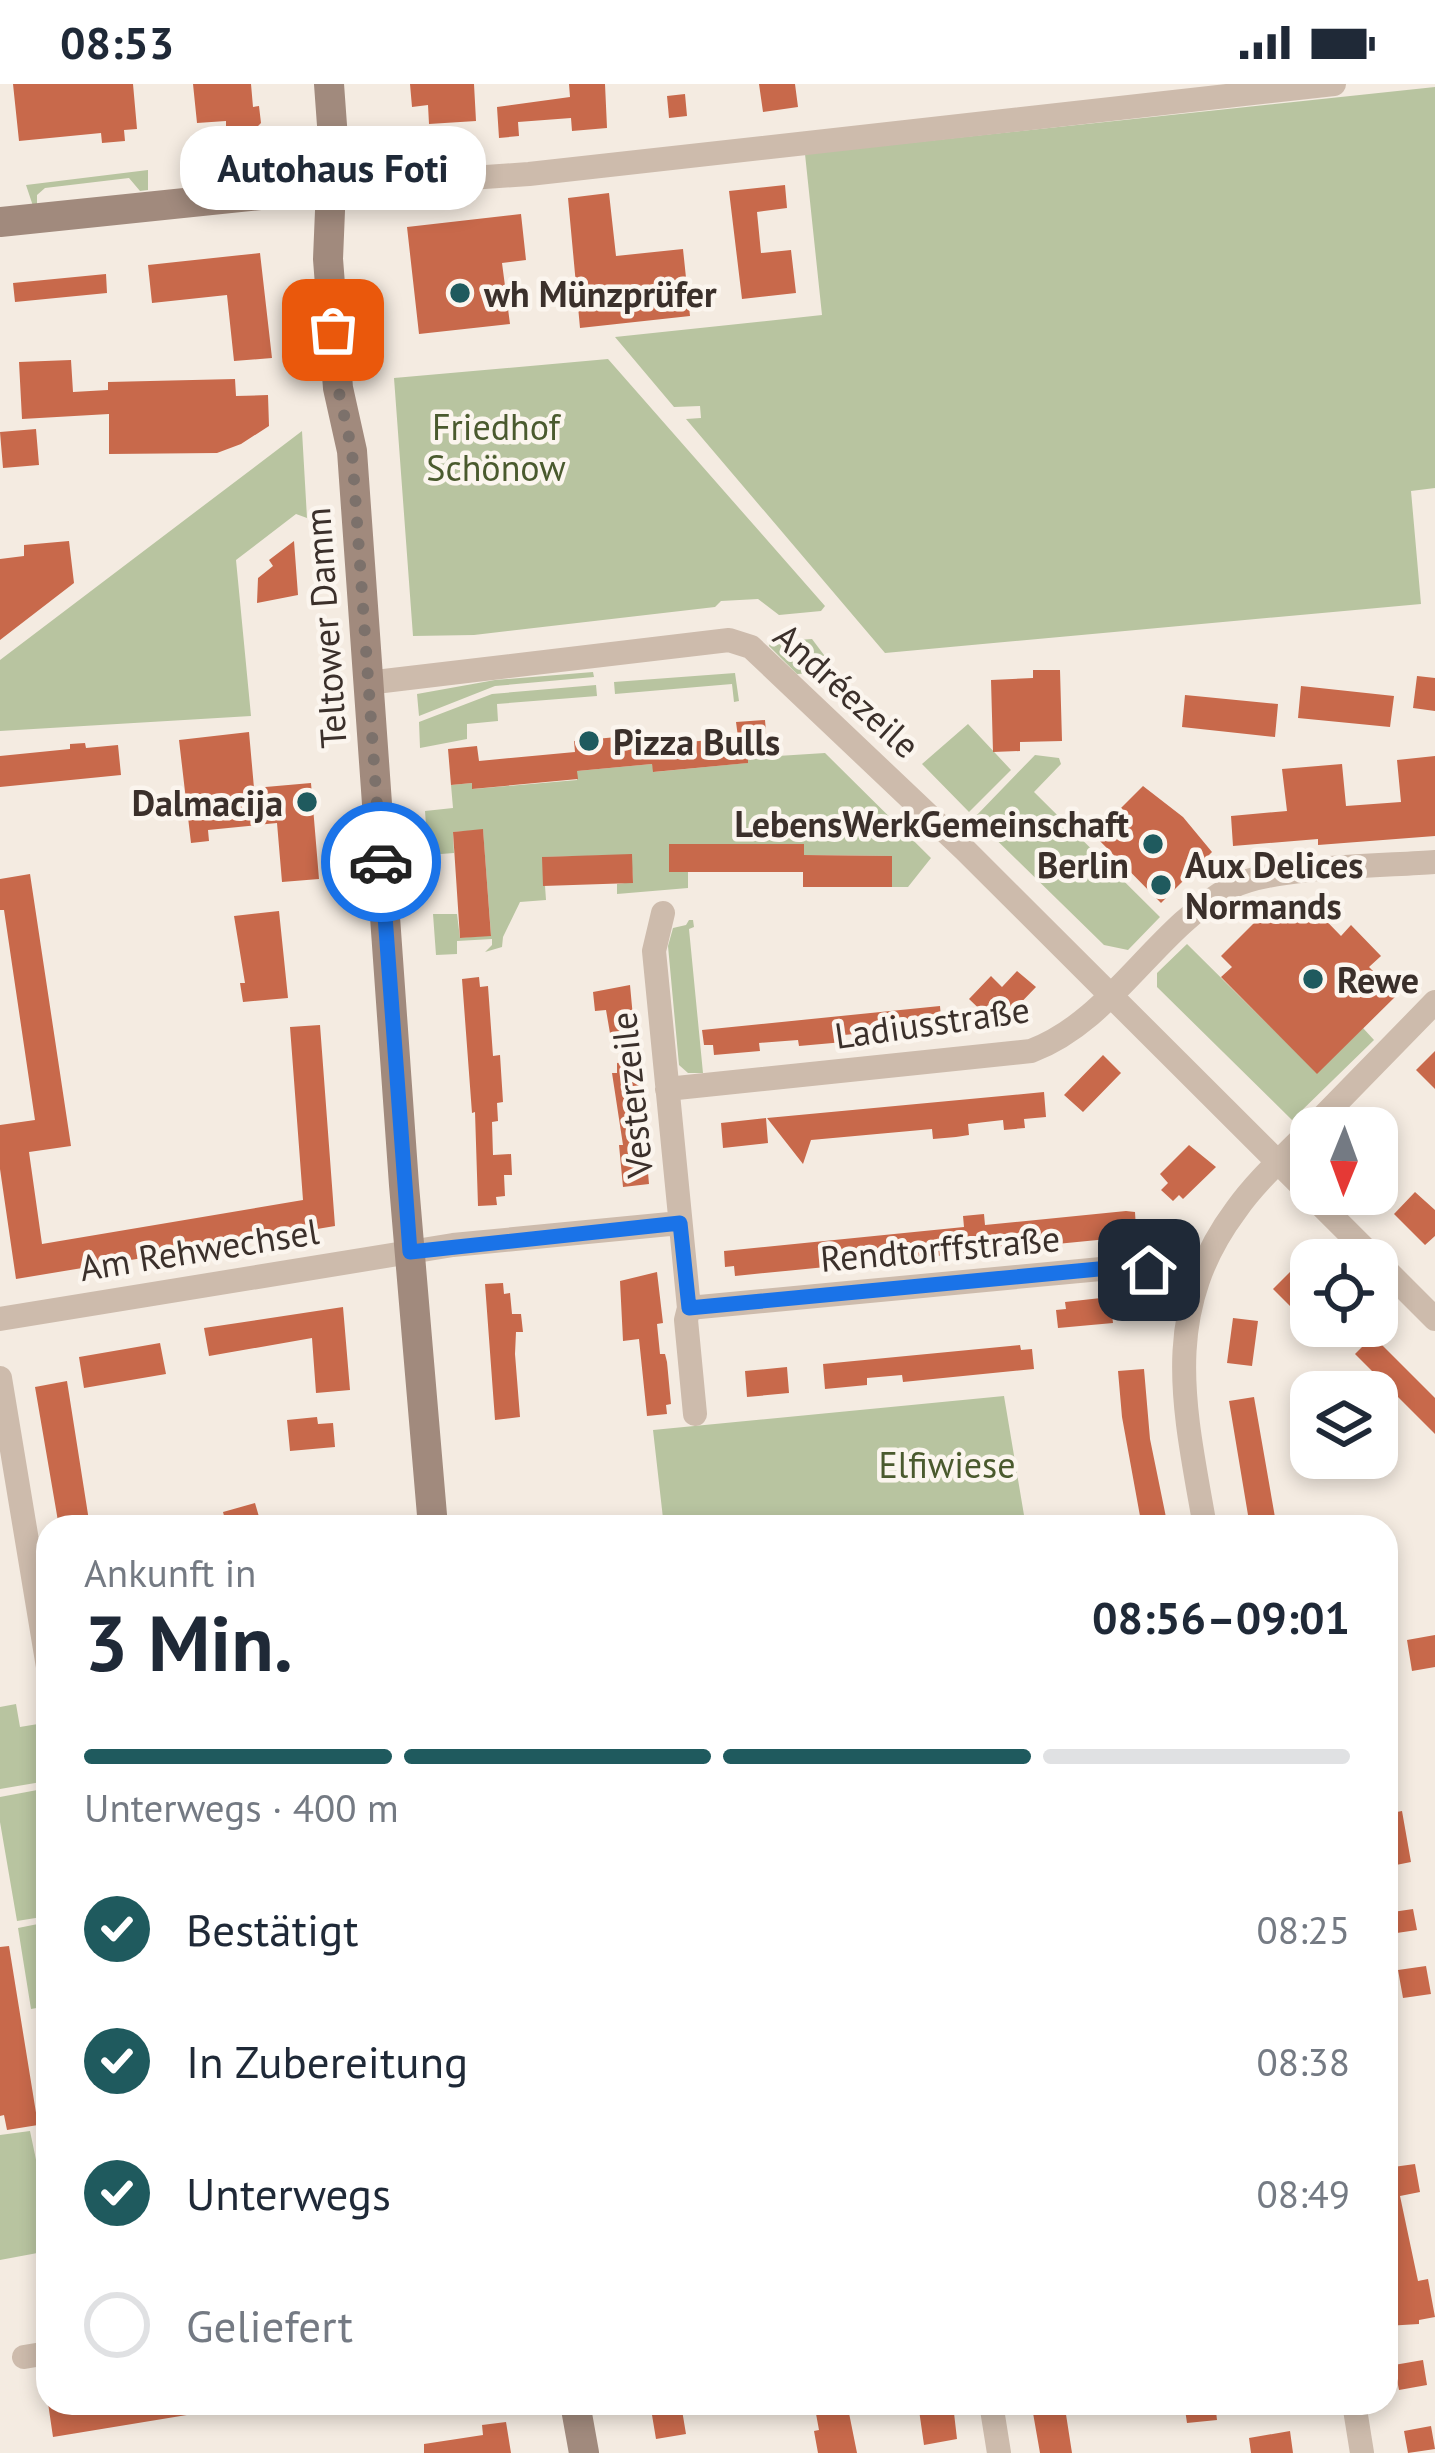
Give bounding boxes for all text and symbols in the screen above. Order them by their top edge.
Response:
text: 08:53 [60,13,174,71]
callout: Autohaus Foti [180,126,486,210]
text: Autohaus Foti [217,142,449,193]
place label: wh Münzprüfer [483,270,717,317]
pin [282,279,384,381]
marker: wh Münzprüfer [447,280,473,306]
icon: bag [300,297,366,363]
park label: Friedhof Schönow [426,403,566,491]
street label: Teltower Damm [293,506,357,750]
street label: Andréezeile [764,612,930,768]
place label: Pizza Bulls [613,718,780,765]
marker: Pizza Bulls [576,728,602,754]
place label: Dalmacija [132,779,283,826]
marker: Dalmacija [294,789,320,815]
place label: LebensWerkGemeinschaft Berlin [734,800,1129,888]
courier [321,802,441,922]
icon: car [348,829,414,895]
marker: LebensWerkGemeinschaft Berlin [1140,831,1166,857]
place label: Aux Delices Normands [1185,841,1363,929]
marker: Aux Delices Normands [1148,872,1174,898]
place label: Rewe [1337,956,1419,1003]
marker: Rewe [1300,966,1326,992]
street label: Ladiusstraße [831,985,1033,1059]
street label: Vesterzeile [599,1010,663,1181]
north arrow [1290,1107,1398,1215]
map controls [1290,1107,1398,1479]
street label: Am Rehwechsel [76,1207,322,1291]
street label: Rendtorffstraße [818,1214,1062,1282]
pin [1098,1219,1200,1321]
icon: home [1116,1237,1182,1303]
button: locate [1290,1239,1398,1347]
button: layers [1290,1371,1398,1479]
park label: Elfiwiese [878,1441,1016,1488]
text: Ankunft in [84,1547,256,1598]
text: 08:56–09:01 [1092,1588,1350,1646]
text: 3 Min. [84,1592,293,1693]
text: Unterwegs · 400 m [84,1782,399,1833]
icon: check [84,1896,150,1962]
text: Bestätigt [186,1900,358,1958]
text: 08:25 [1256,1904,1350,1955]
icon: check [84,2028,150,2094]
text: In Zubereitung [186,2032,468,2090]
text: 08:38 [1256,2036,1350,2087]
icon: check [84,2160,150,2226]
text: Unterwegs [186,2164,391,2222]
text: 08:49 [1256,2168,1350,2219]
text: Geliefert [186,2296,353,2354]

